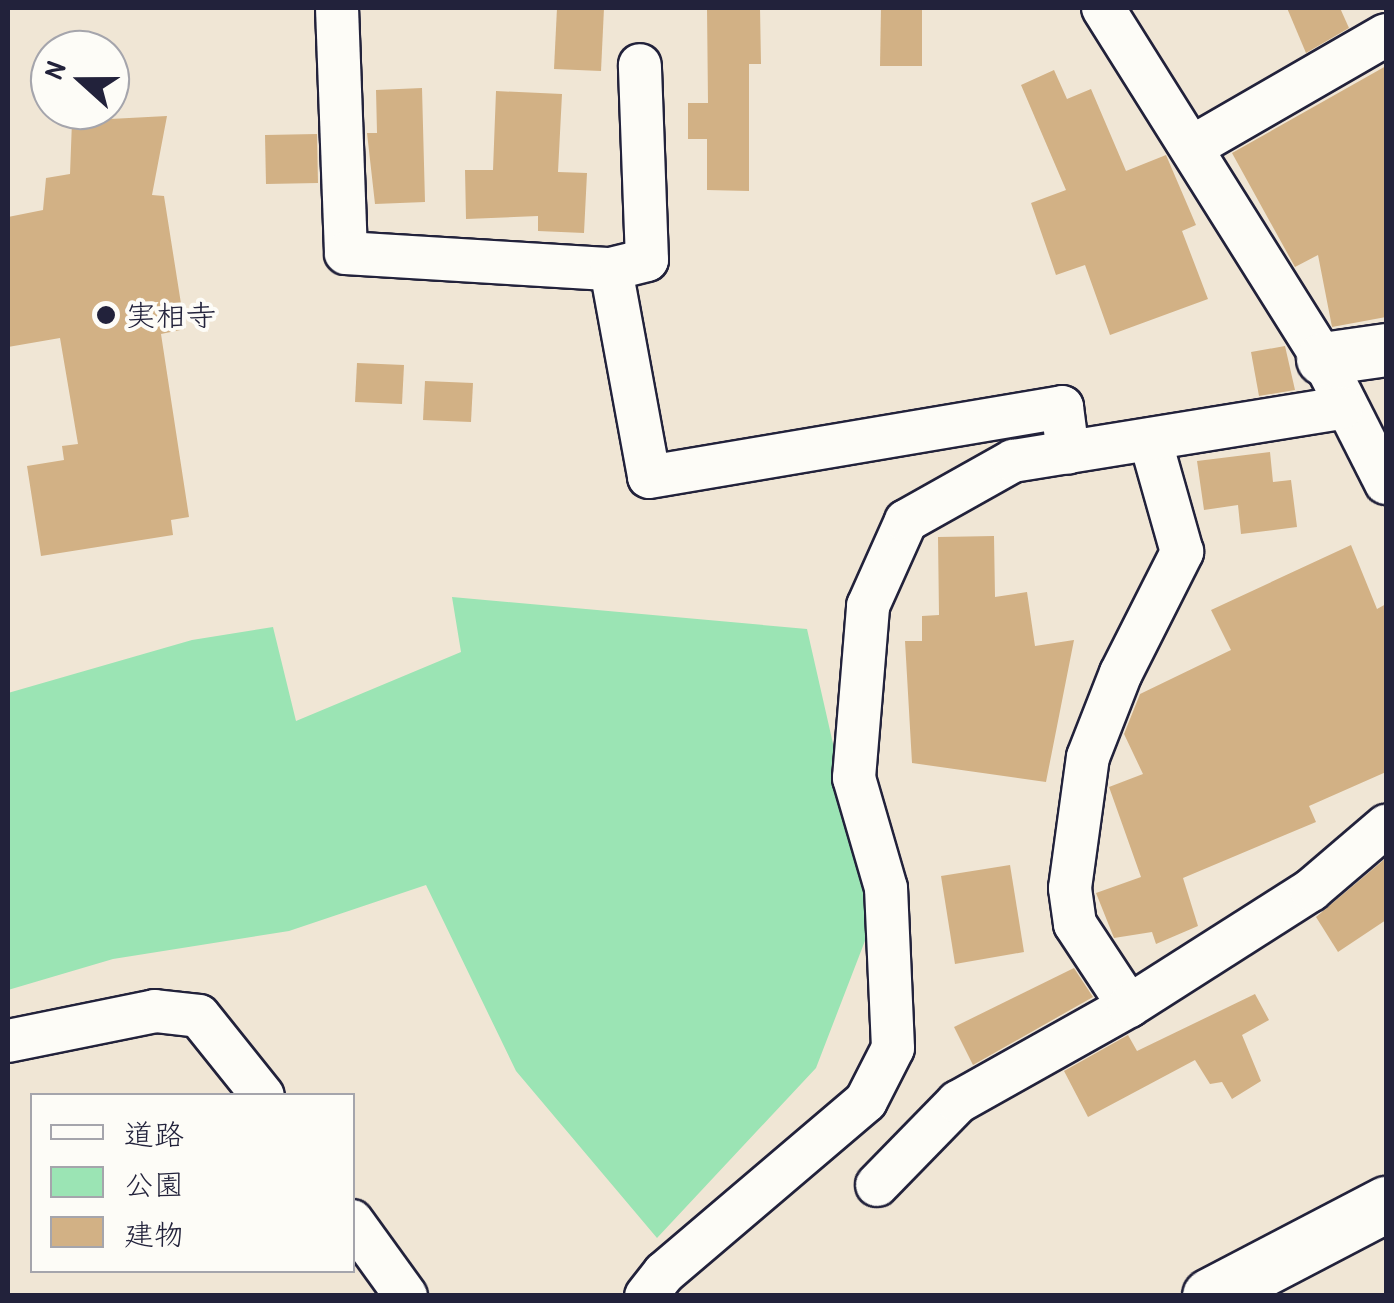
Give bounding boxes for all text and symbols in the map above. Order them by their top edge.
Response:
north arrow [30,30,130,130]
text: N [33,56,74,84]
place label: 実相寺 [126,297,216,333]
marker: 実相寺 [95,304,117,326]
legend [30,1093,355,1273]
text: 道路 [124,1114,184,1154]
text: 公園 [124,1164,184,1204]
text: 建物 [124,1214,184,1254]

